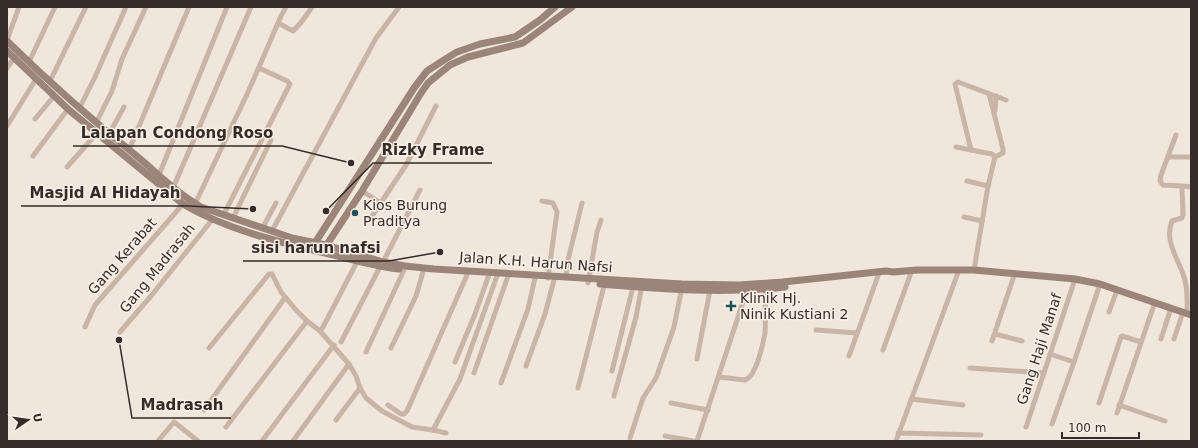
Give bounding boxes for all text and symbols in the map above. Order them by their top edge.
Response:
callout: Lalapan Condong Roso [73,119,282,146]
text: Lalapan Condong Roso [81,124,273,142]
callout: Rizky Frame [373,136,492,163]
text: Rizky Frame [381,141,485,159]
callout: Masjid Al Hidayah [21,179,188,206]
text: Masjid Al Hidayah [30,184,180,202]
place label: Kios Burung Praditya [363,197,447,229]
marker: Kios Burung Praditya [350,208,360,218]
street label: Gang Kerabat [84,214,160,297]
street label: Gang Madrasah [116,220,198,316]
callout: sisi harun nafsi [243,234,389,261]
text: sisi harun nafsi [251,239,381,257]
street label: Jalan K.H. Harun Nafsi [458,249,613,275]
place label: Klinik Hj. Ninik Kustiani 2 [740,290,848,322]
street label: Gang Haji Manaf [1013,290,1065,407]
marker: Klinik Hj. Ninik Kustiani 2 [725,300,737,312]
callout: Madrasah [132,391,231,418]
text: Madrasah [140,396,224,414]
north arrow [8,400,48,440]
text: U [30,412,45,424]
scale bar [1062,414,1139,440]
text: 100 m [1068,421,1106,435]

